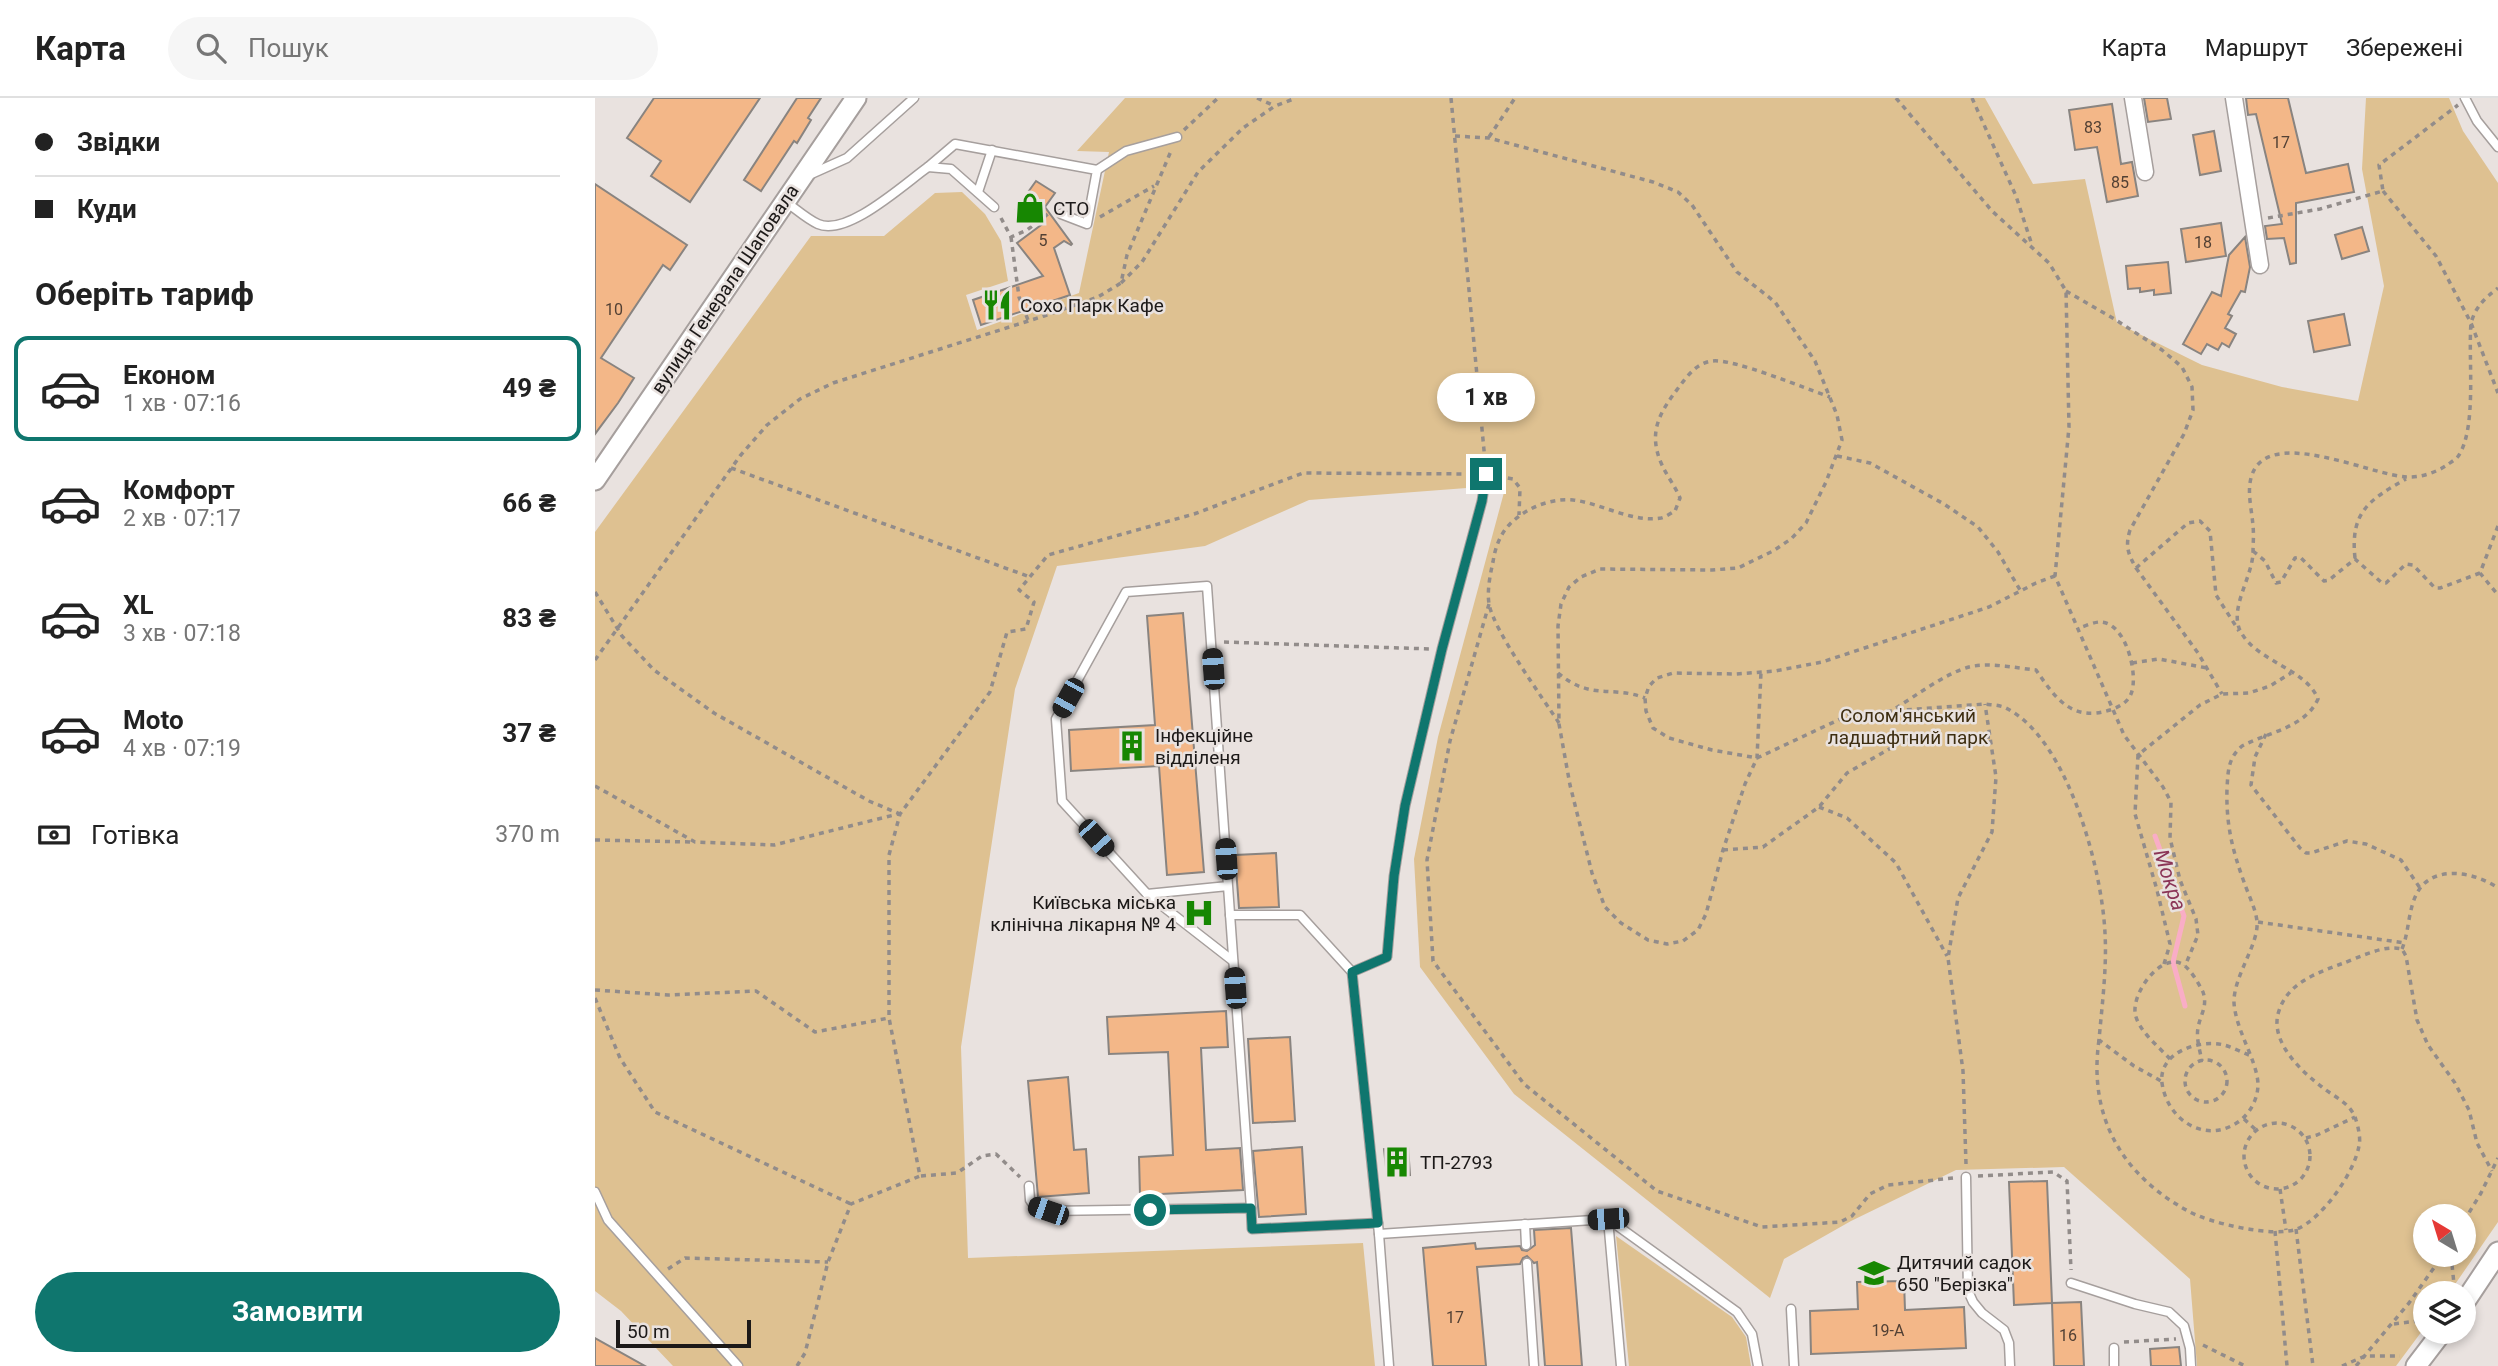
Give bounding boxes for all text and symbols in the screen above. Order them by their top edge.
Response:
search box [168,17,658,80]
text: Карта [35,29,126,68]
icon: search [192,29,230,67]
text: Пошук [248,33,329,63]
text: Карта [2101,34,2167,62]
text: Маршрут [2205,34,2308,62]
text: Збережені [2346,34,2463,62]
house number: 83 [2084,118,2102,137]
text: Звідки [77,127,160,157]
house number: 17 [2272,133,2290,152]
house number: 85 [2111,173,2129,192]
street label: вулиця Генерала Шаповала [646,180,804,398]
shop icon: СТО [1013,191,1047,225]
text: Куди [77,194,137,224]
place label: СТО [1053,197,1089,220]
house number: 5 [1039,231,1048,250]
house number: 18 [2194,233,2212,252]
text: Оберіть тариф [35,275,254,313]
restaurant icon: Сохо Парк Кафе [980,288,1014,322]
place label: Сохо Парк Кафе [1020,294,1164,317]
house number: 10 [605,300,623,319]
icon: car [39,357,102,420]
text: Економ [123,360,215,390]
callout: 1 хв [1437,372,1535,422]
text: 49 ₴ [502,373,556,403]
text: 1 хв [1464,384,1508,411]
text: 1 хв · 07:16 [123,390,241,417]
route end [1470,458,1502,490]
icon: car [39,472,102,535]
text: Комфорт [123,475,235,505]
text: 66 ₴ [502,488,556,518]
text: 2 хв · 07:17 [123,505,241,532]
icon: car [39,587,102,650]
text: XL [123,590,154,620]
text: 83 ₴ [502,603,556,633]
text: 3 хв · 07:18 [123,620,241,647]
car [1202,647,1225,691]
car [1049,675,1088,721]
icon: car [39,702,102,765]
park label: Солом'янський ладшафтний парк [1828,704,1989,749]
text: Moto [123,705,184,735]
text: 37 ₴ [502,718,556,748]
place label: Інфекційне відділеня [1155,724,1253,769]
building icon: Інфекційне відділеня [1115,729,1149,763]
text: 4 хв · 07:19 [123,735,241,762]
car [1075,815,1118,861]
icon: cash [35,816,73,854]
text: Готівка [91,820,180,850]
text: 370 m [495,821,560,848]
car [1215,837,1238,881]
water label: Мокра [2149,846,2191,914]
place label: Київська міська клінічна лікарня № 4 [990,891,1176,936]
hospital icon: Київська міська клінічна лікарня № 4 [1182,896,1216,930]
car [1224,966,1247,1010]
building icon: ТП-2793 [1380,1145,1414,1179]
place label: ТП-2793 [1420,1151,1493,1174]
car [1025,1194,1072,1228]
route start [1134,1194,1166,1226]
north arrow [2413,1204,2476,1267]
map controls [2413,1204,2476,1344]
car [1587,1207,1630,1231]
place label: Дитячий садок 650 "Берізка" [1897,1251,2032,1296]
school or university icon: Дитячий садок 650 "Берізка" [1857,1256,1891,1290]
button: Замовити [35,1272,560,1352]
button: layers [2413,1281,2476,1344]
house number: 17 [1446,1308,1464,1327]
scale bar [616,1317,751,1349]
text: 50 m [627,1320,670,1343]
house number: 19-А [1872,1321,1905,1340]
house number: 16 [2059,1326,2077,1345]

